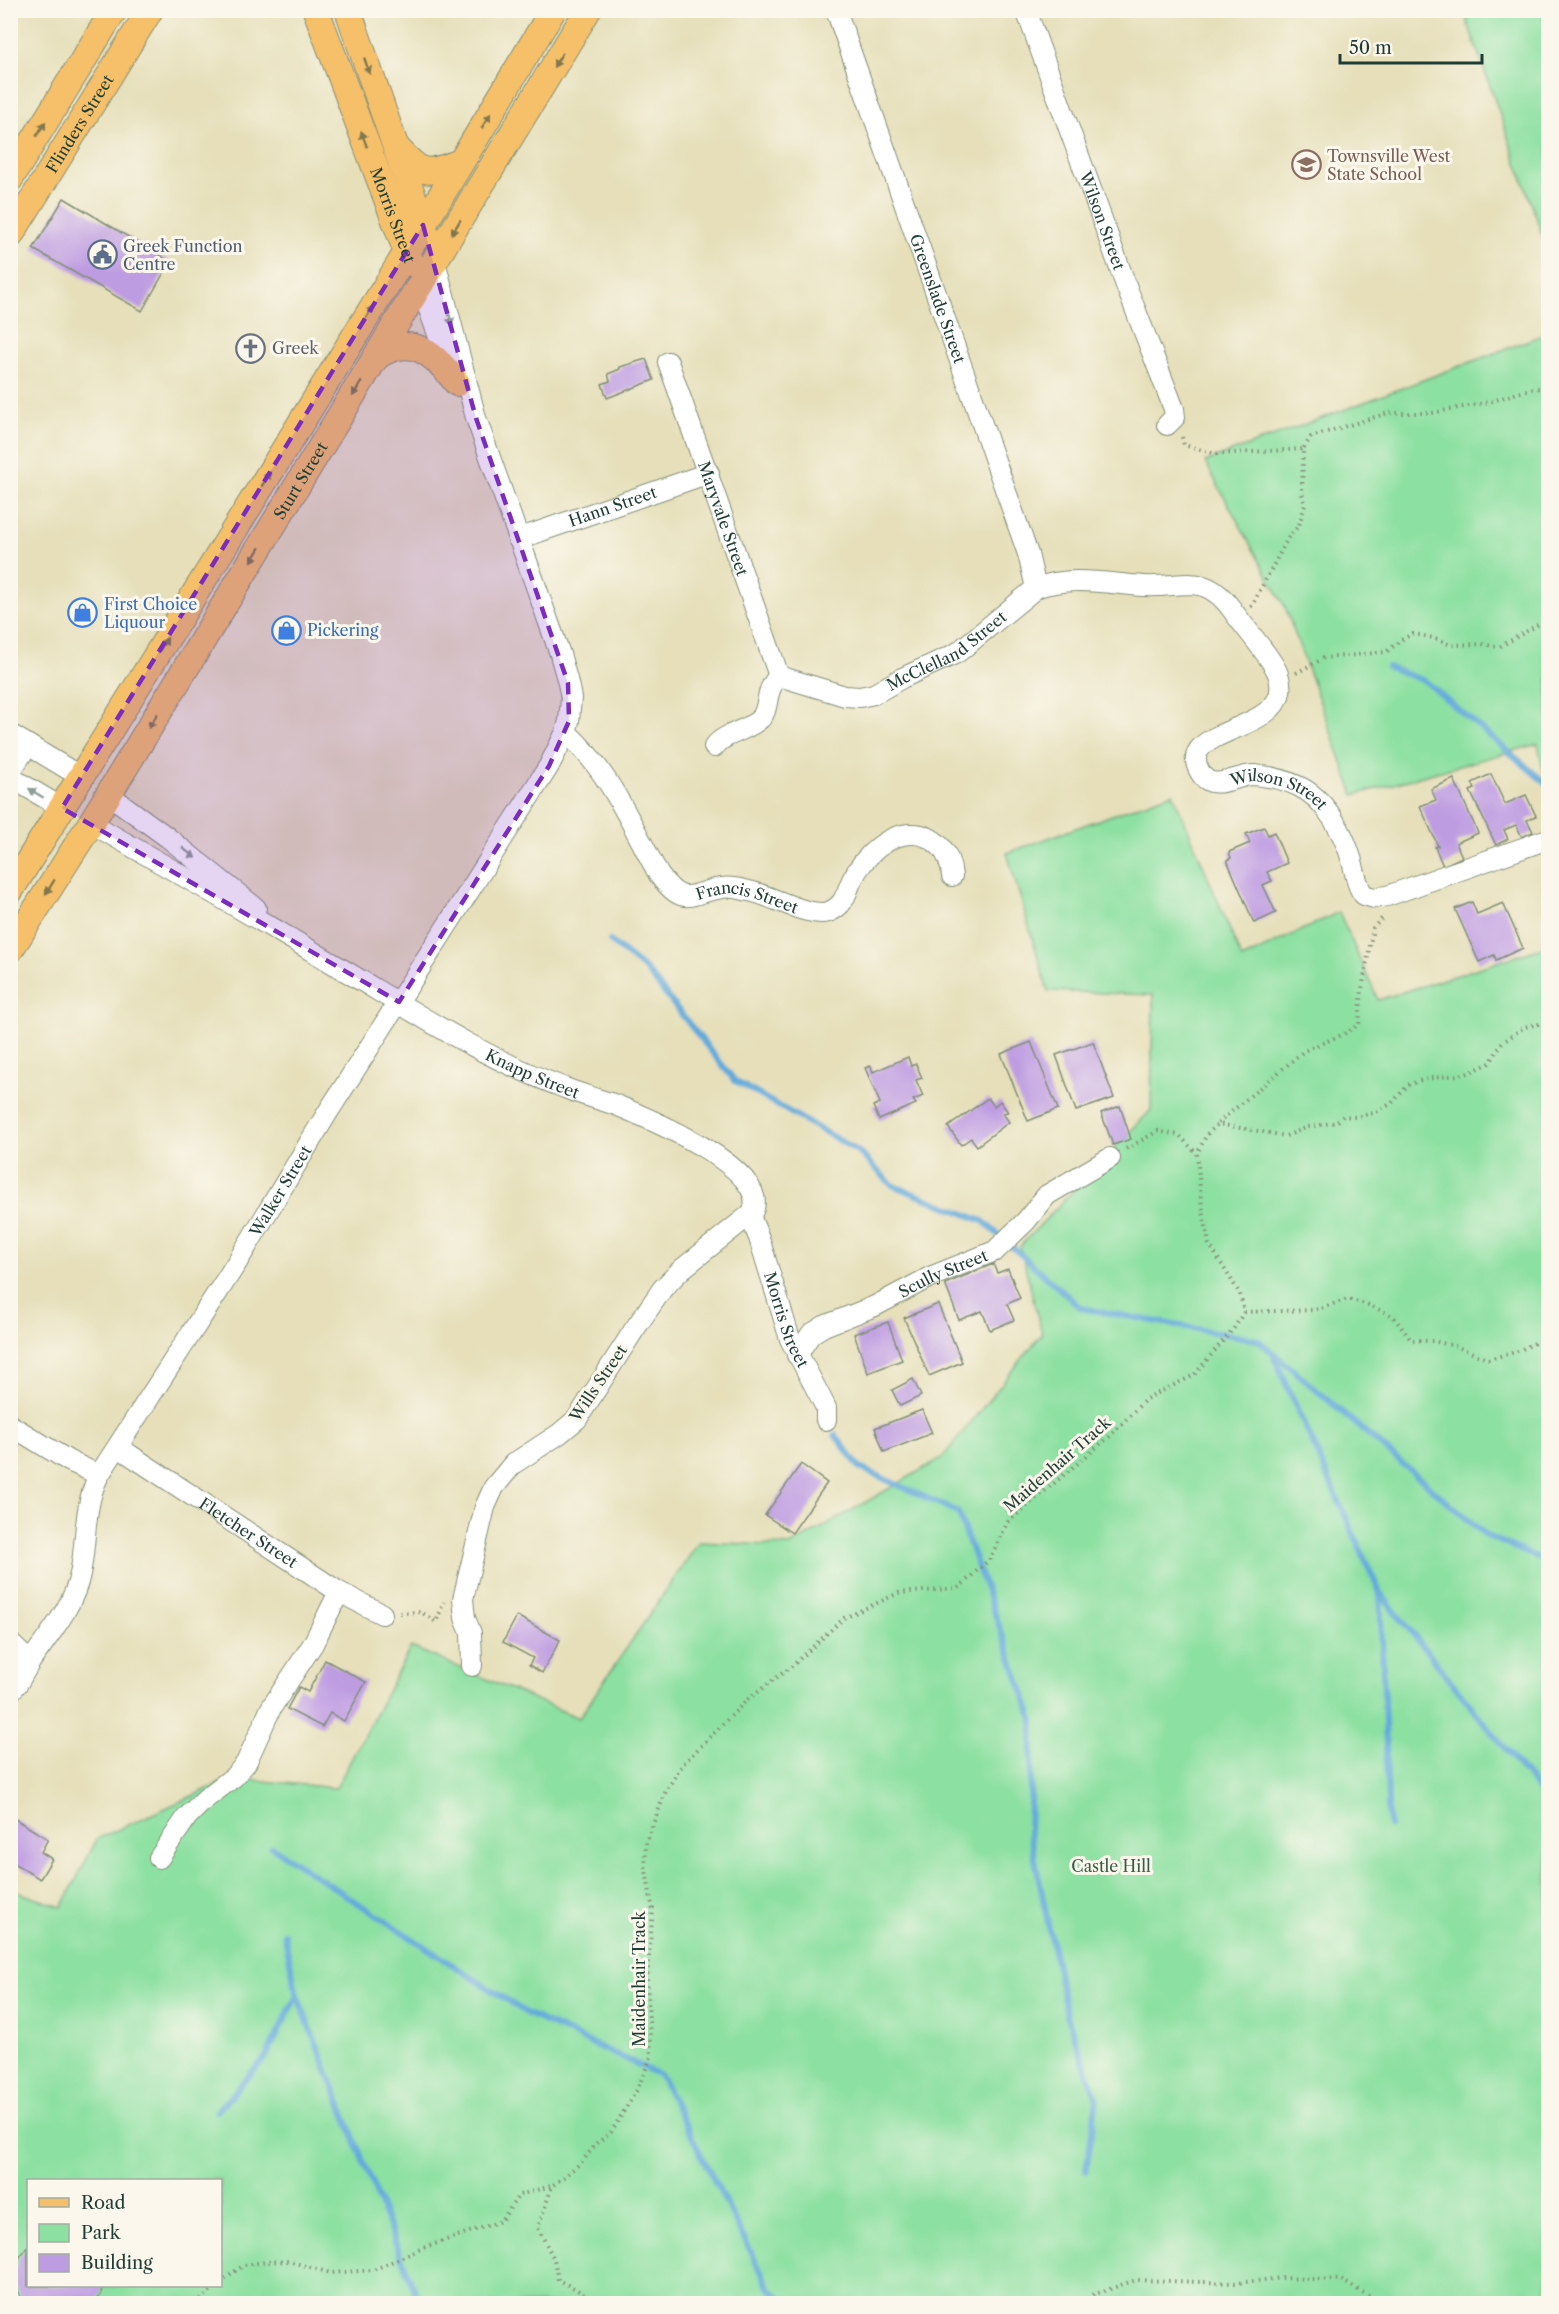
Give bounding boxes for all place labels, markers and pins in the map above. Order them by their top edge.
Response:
place label: Townsville West State School [1327,146,1451,184]
school or university icon: Townsville West State School [1290,149,1322,181]
place label: Greek Function Centre [123,236,243,274]
public building icon: Greek Function Centre [86,239,118,271]
church icon: Greek [235,332,267,364]
place label: Greek [272,338,319,358]
place label: First Choice Liquour [104,594,197,632]
shop icon: First Choice Liquour [67,597,99,629]
shop icon: Pickering [270,614,302,646]
place label: Pickering [307,620,379,640]

